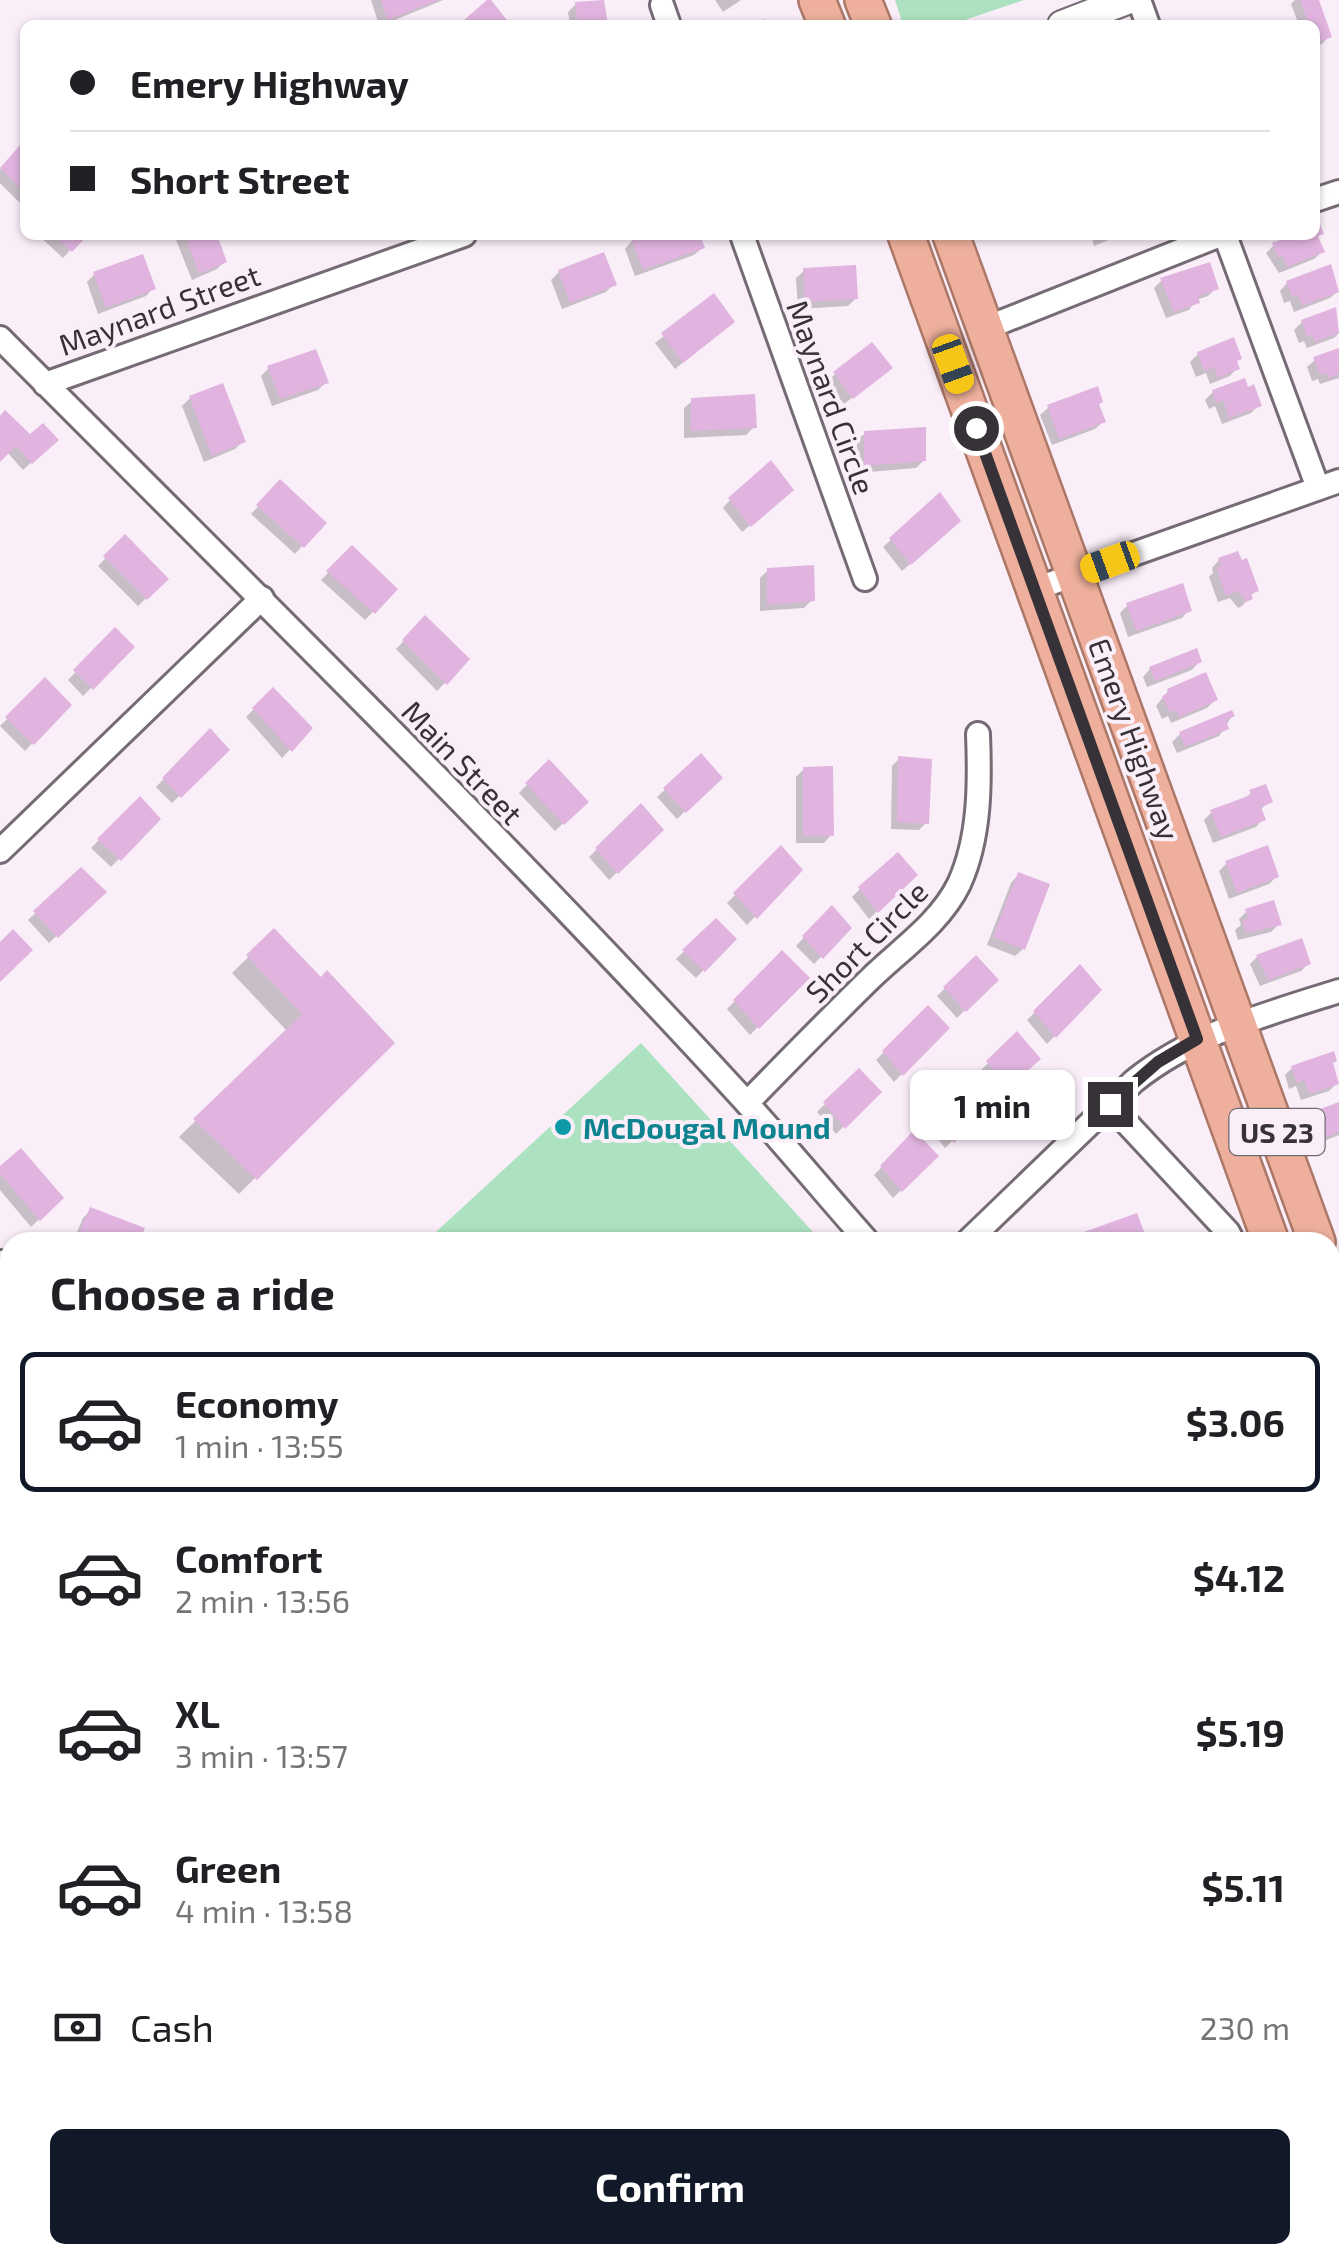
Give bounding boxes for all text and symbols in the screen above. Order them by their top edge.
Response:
text: Emery Highway [130,60,409,106]
text: Short Street [130,156,350,202]
street label: Maynard Street [53,256,265,362]
street label: Maynard Circle [780,295,884,499]
car [929,331,977,397]
route start [954,406,999,451]
car [1077,538,1143,586]
street label: Emery Highway [1082,633,1188,845]
street label: Main Street [395,693,531,831]
street label: Short Circle [798,873,934,1009]
callout: 1 min [910,1069,1075,1139]
route end [1088,1082,1133,1127]
text: 1 min [954,1086,1031,1124]
place label: McDougal Mound [583,1109,831,1145]
road number: US 23 [1230,1109,1324,1155]
marker: McDougal Mound [552,1116,574,1138]
text: Choose a ride [50,1265,335,1319]
icon: car [55,1377,145,1467]
text: Economy [175,1380,339,1426]
text: $3.06 [1186,1399,1285,1445]
text: 1 min · 13:55 [175,1426,344,1464]
icon: car [55,1532,145,1622]
text: Comfort [175,1535,323,1581]
text: $4.12 [1193,1554,1285,1600]
text: 2 min · 13:56 [175,1581,350,1619]
icon: car [55,1687,145,1777]
text: XL [175,1690,220,1736]
text: $5.19 [1196,1709,1285,1755]
text: 3 min · 13:57 [175,1736,348,1774]
icon: car [55,1842,145,1932]
text: Green [175,1845,281,1891]
text: $5.11 [1202,1864,1285,1910]
text: 4 min · 13:58 [175,1891,353,1929]
icon: cash [50,2000,105,2055]
text: Cash [130,2004,214,2050]
text: 230 m [1200,2008,1290,2046]
button: Confirm [50,2129,1290,2244]

